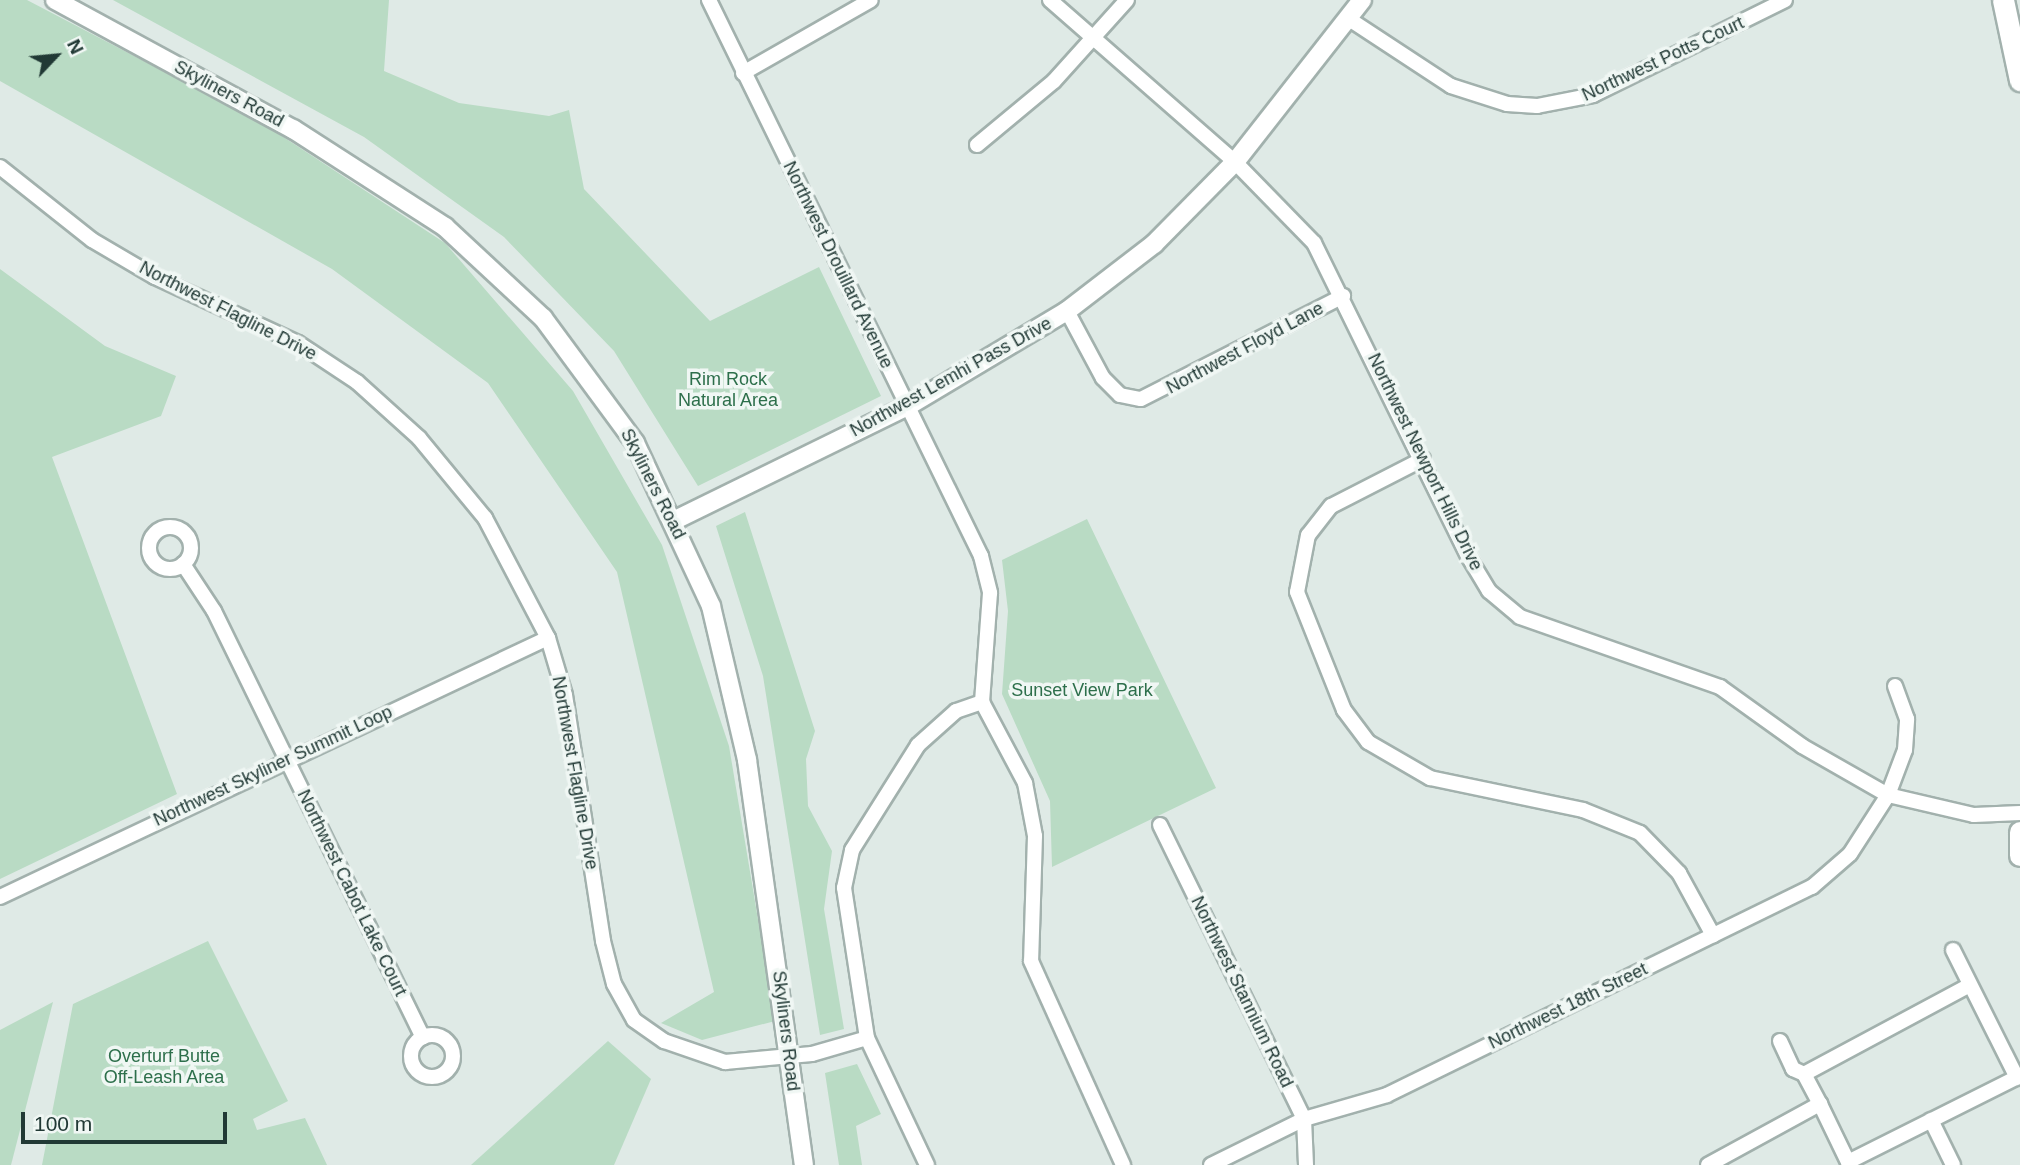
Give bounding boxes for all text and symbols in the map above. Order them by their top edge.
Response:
street label: Northwest Potts Court [1579,12,1747,106]
north arrow [21,21,91,91]
text: N [63,36,88,57]
street label: Skyliners Road [170,56,288,132]
street label: Northwest Drouillard Avenue [778,157,898,373]
street label: Northwest Flagline Drive [136,257,320,365]
street label: Northwest Floyd Lane [1163,297,1327,399]
street label: Northwest Lemhi Pass Drive [846,313,1056,441]
street label: Northwest Newport Hills Drive [1363,350,1487,574]
park label: Rim Rock Natural Area [677,369,779,412]
street label: Skyliners Road [616,425,690,543]
street label: Northwest Flagline Drive [547,675,603,871]
park label: Sunset View Park [1011,679,1153,701]
street label: Northwest Skyliner Summit Loop [150,701,396,831]
street label: Northwest Cabot Lake Court [293,786,411,1000]
street label: Northwest Stannium Road [1186,893,1298,1091]
street label: Northwest 18th Street [1485,958,1651,1054]
street label: Skyliners Road [768,970,804,1092]
park label: Overturf Butte Off-Leash Area [103,1046,225,1088]
scale bar [24,1098,231,1142]
text: 100 m [34,1112,92,1135]

